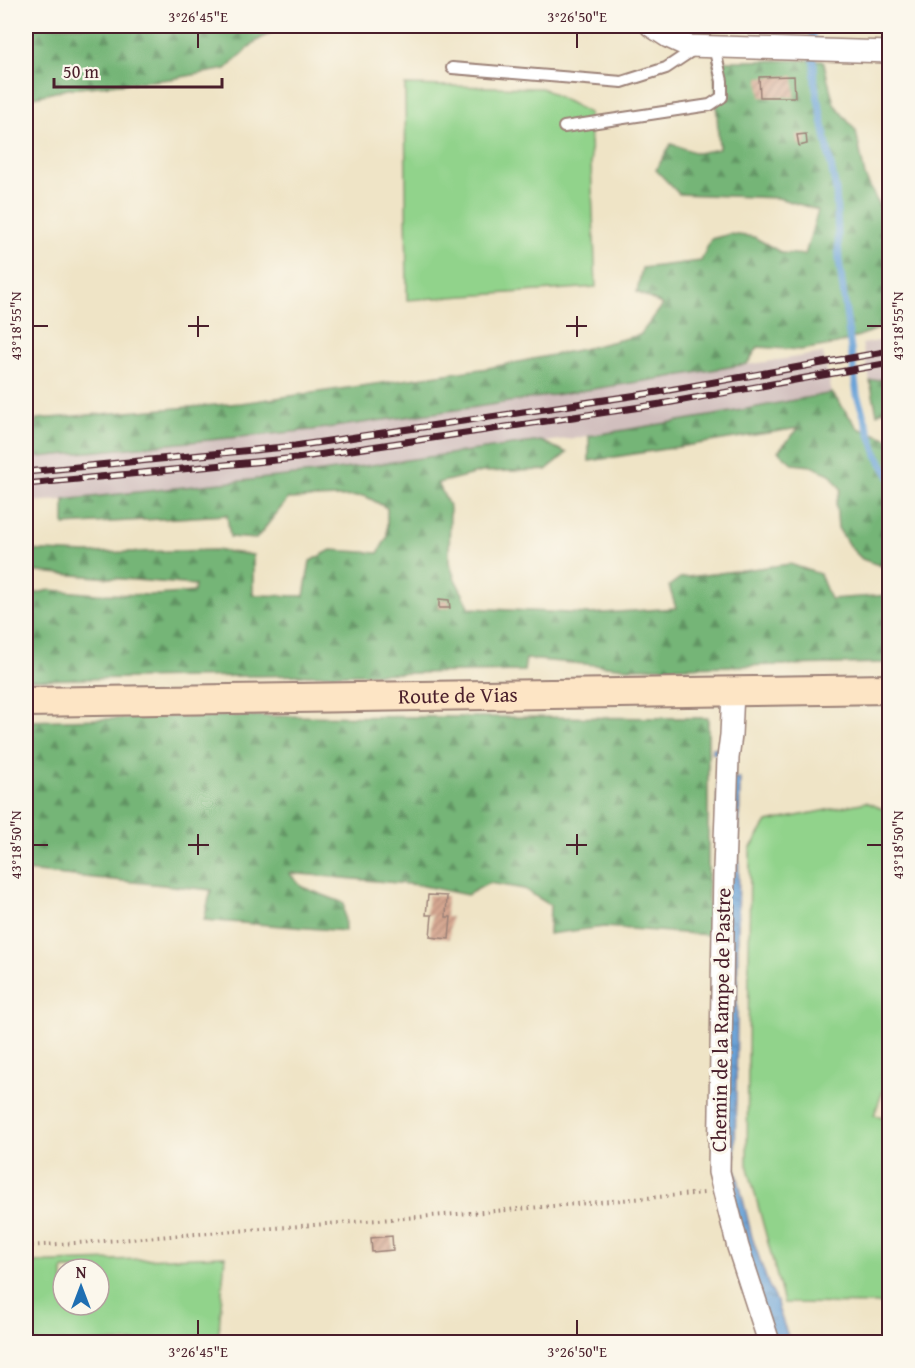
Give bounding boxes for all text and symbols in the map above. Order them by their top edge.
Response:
text: 3°26'45"E [168,6,228,27]
text: 3°26'50"E [547,6,607,27]
scale bar [54,51,222,89]
text: 50 m [63,58,99,85]
text: 43°18'55"N [5,291,26,360]
text: 43°18'55"N [887,291,908,360]
street label: Route de Vias [398,679,518,711]
text: 43°18'50"N [5,810,26,879]
text: 43°18'50"N [887,810,908,879]
street label: Chemin de la Rampe de Pastre [703,887,738,1152]
north arrow [51,1257,111,1317]
text: N [76,1260,87,1284]
text: 3°26'45"E [168,1341,228,1362]
text: 3°26'50"E [547,1341,607,1362]

